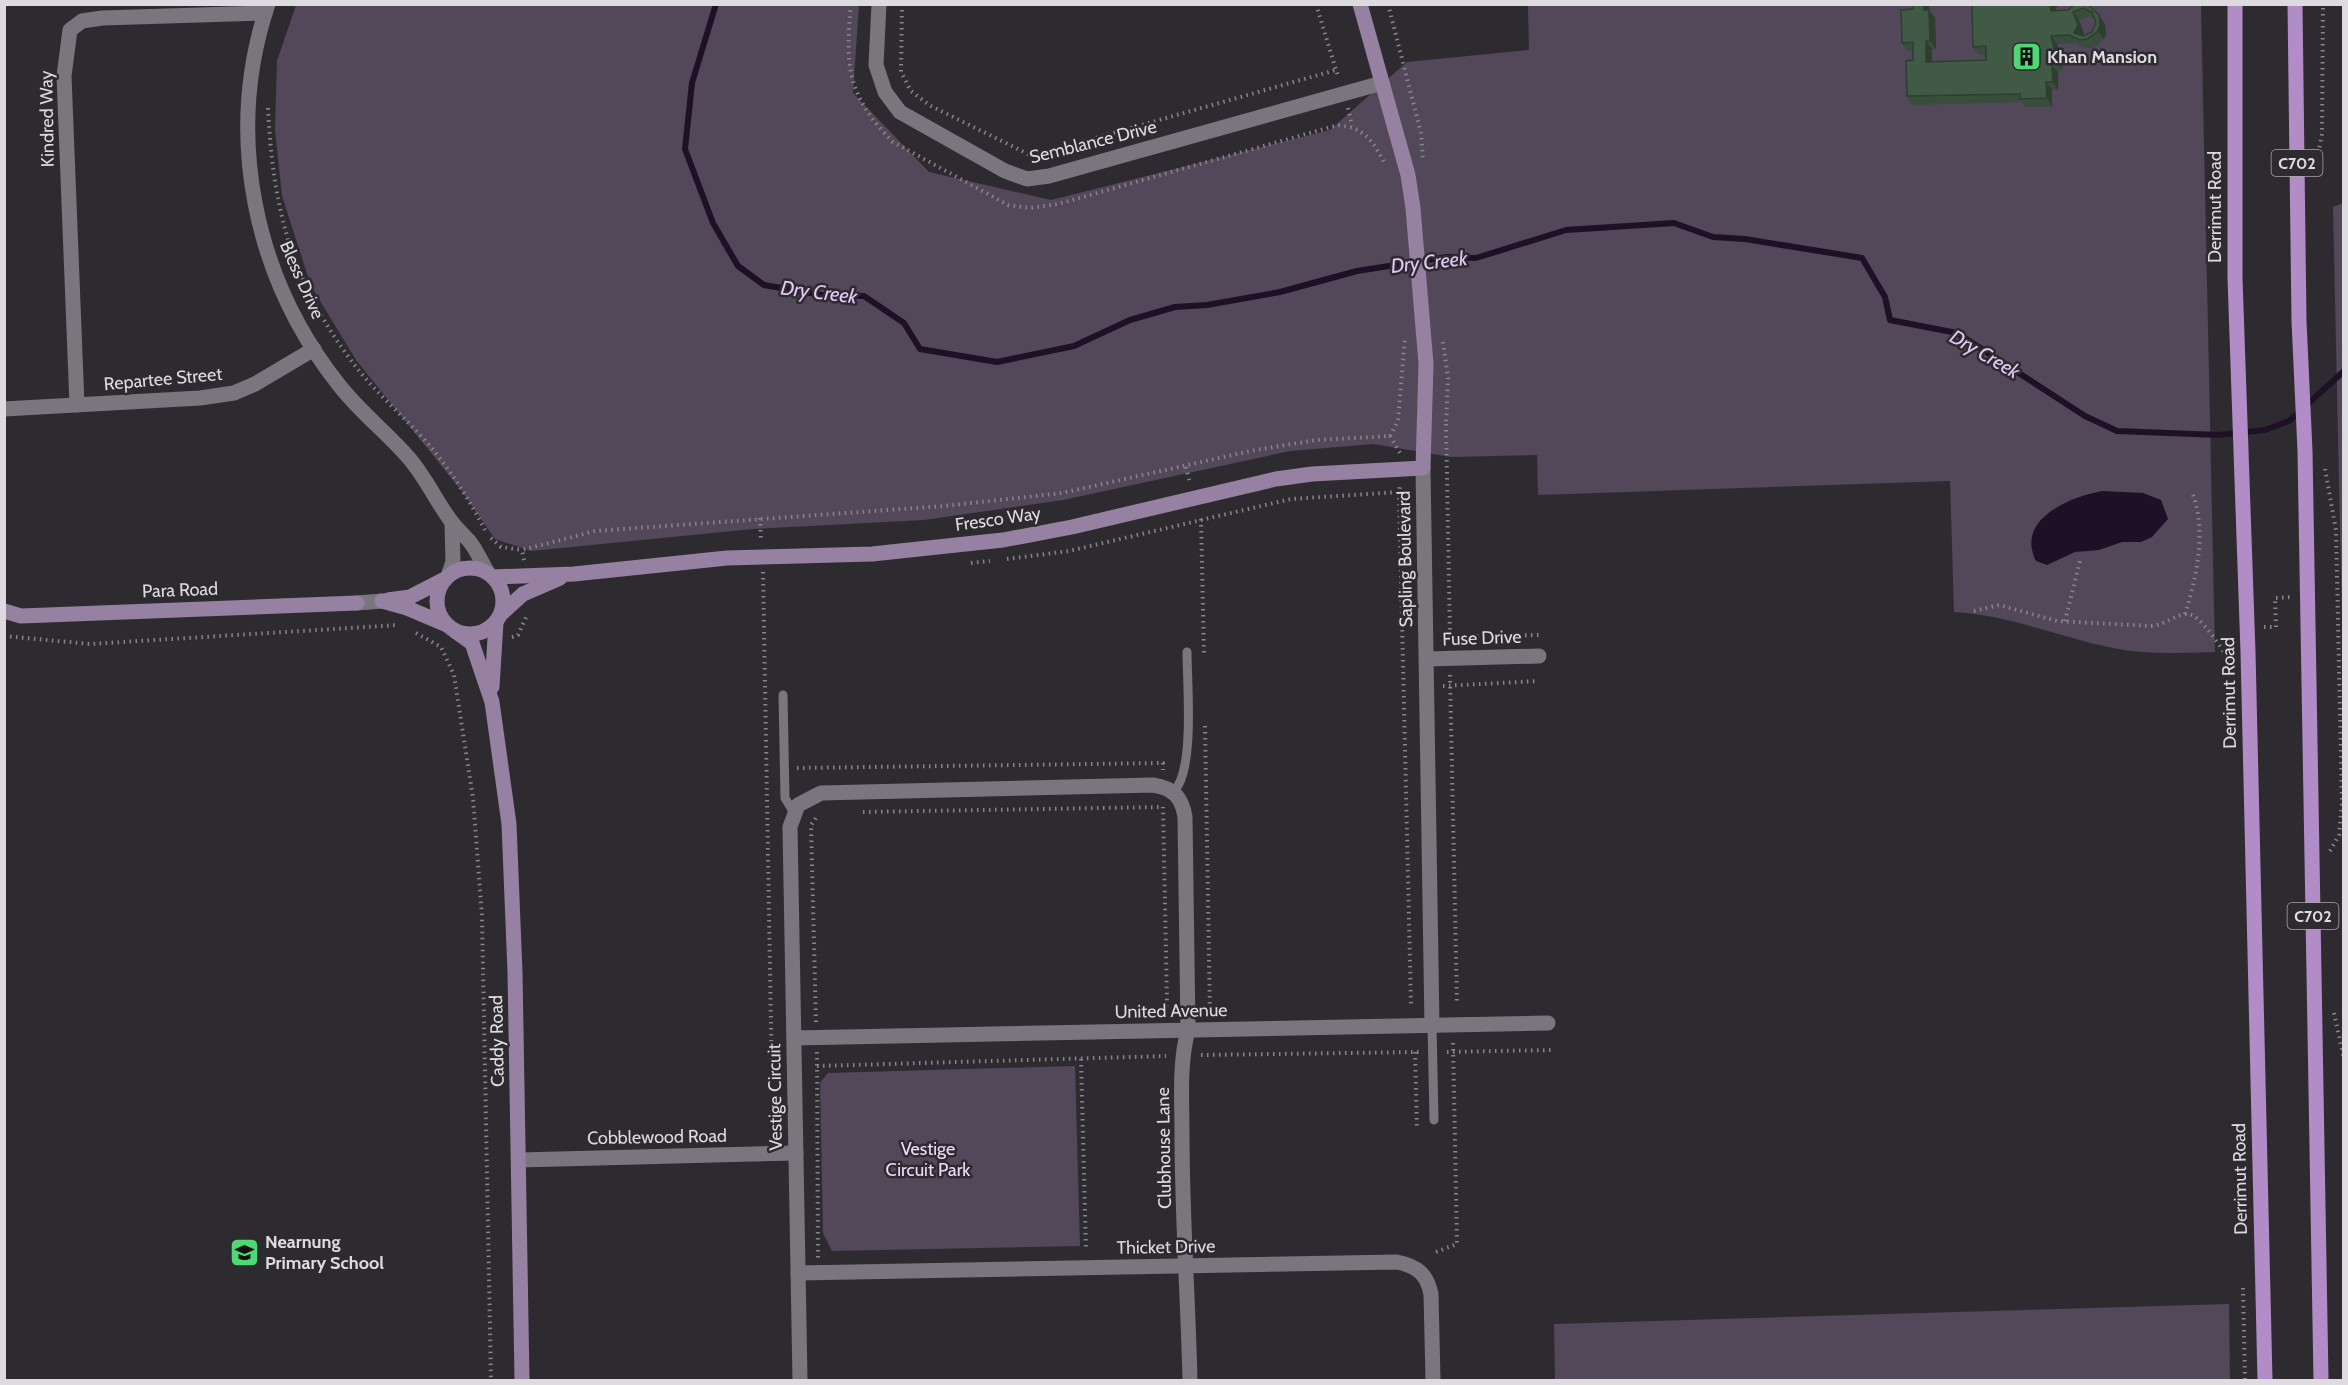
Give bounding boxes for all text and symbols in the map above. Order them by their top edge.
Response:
building icon: Khan Mansion [2010,41,2042,73]
place label: Khan Mansion [2047,46,2157,68]
street label: Kindred Way [35,70,59,168]
street label: Semblance Drive [1027,116,1159,168]
road number: C702 [2272,150,2322,176]
street label: Derrimut Road [2204,151,2226,263]
street label: Bless Drive [275,237,329,323]
water label: Dry Creek [1390,246,1470,278]
water label: Dry Creek [779,275,860,309]
water label: Dry Creek [1946,324,2026,384]
street label: Repartee Street [103,363,223,395]
street label: Sapling Boulevard [1393,491,1417,627]
street label: Fresco Way [954,502,1042,536]
street label: Para Road [142,578,218,602]
street label: Fuse Drive [1442,626,1522,650]
street label: Derrimut Road [2217,637,2241,749]
road number: C702 [2288,903,2338,929]
street label: Caddy Road [485,995,509,1087]
street label: United Avenue [1114,999,1228,1023]
street label: Vestige Circuit [763,1043,787,1151]
street label: Clubhouse Lane [1152,1087,1176,1209]
street label: Derrimut Road [2228,1123,2252,1235]
street label: Cobblewood Road [587,1125,727,1149]
park label: Vestige Circuit Park [886,1138,971,1181]
place label: Nearnung Primary School [265,1231,384,1274]
street label: Thicket Drive [1117,1235,1215,1259]
school or university icon: Nearnung Primary School [228,1236,260,1268]

